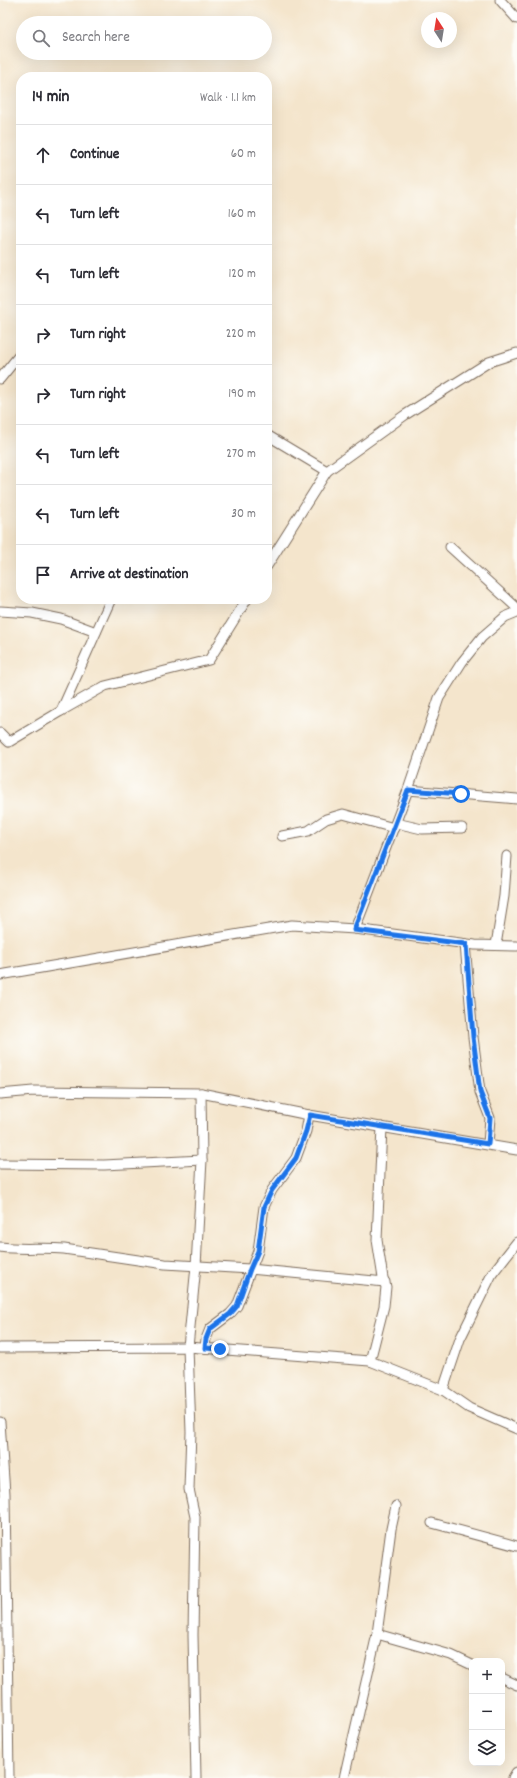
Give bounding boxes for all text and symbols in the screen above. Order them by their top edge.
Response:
north arrow [421,12,457,48]
search box [16,16,272,60]
icon: search [30,27,52,49]
text: Search here [62,27,130,49]
text: 14 min [32,86,69,110]
text: Walk · 1.1 km [200,89,256,108]
icon: ahead [32,144,54,166]
text: Continue [70,144,119,166]
text: 60 m [231,145,256,164]
icon: left [32,204,54,226]
text: Turn left [70,204,119,226]
text: 160 m [228,205,256,224]
icon: left [32,264,54,286]
text: Turn left [70,264,119,286]
text: 120 m [228,265,256,284]
icon: right [32,324,54,346]
text: Turn right [70,324,126,346]
text: 220 m [226,325,256,344]
icon: right [32,384,54,406]
text: Turn right [70,384,126,406]
text: 190 m [228,385,256,404]
icon: left [32,444,54,466]
text: Turn left [70,444,119,466]
text: 270 m [226,445,256,464]
icon: left [32,504,54,526]
text: Turn left [70,504,119,526]
text: 30 m [231,505,256,524]
icon: arrive [32,564,54,586]
text: Arrive at destination [70,564,188,586]
route start [452,785,470,803]
route end [211,1340,229,1358]
map controls [469,1658,505,1766]
button: + [469,1658,505,1694]
button: − [469,1694,505,1730]
button: layers [469,1730,505,1766]

